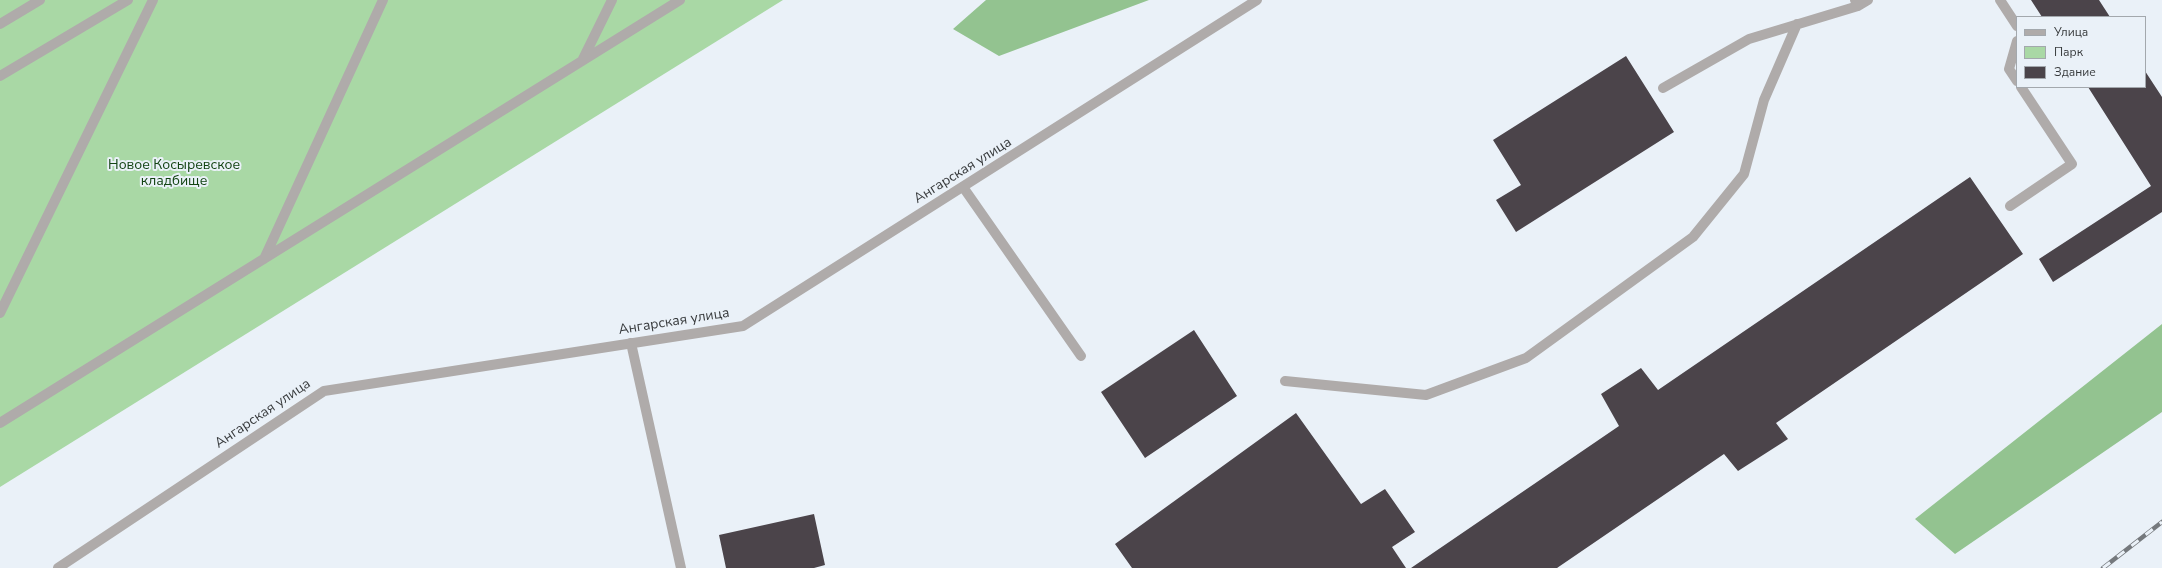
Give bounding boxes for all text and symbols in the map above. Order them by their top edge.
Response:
legend [2016,16,2146,88]
text: Улица [2054,24,2088,40]
text: Парк [2054,44,2083,60]
text: Здание [2054,64,2096,80]
street label: Ангарская улица [911,134,1015,208]
park label: Новое Косыревское кладбище [108,158,240,190]
street label: Ангарская улица [617,305,731,339]
street label: Ангарская улица [212,376,314,452]

